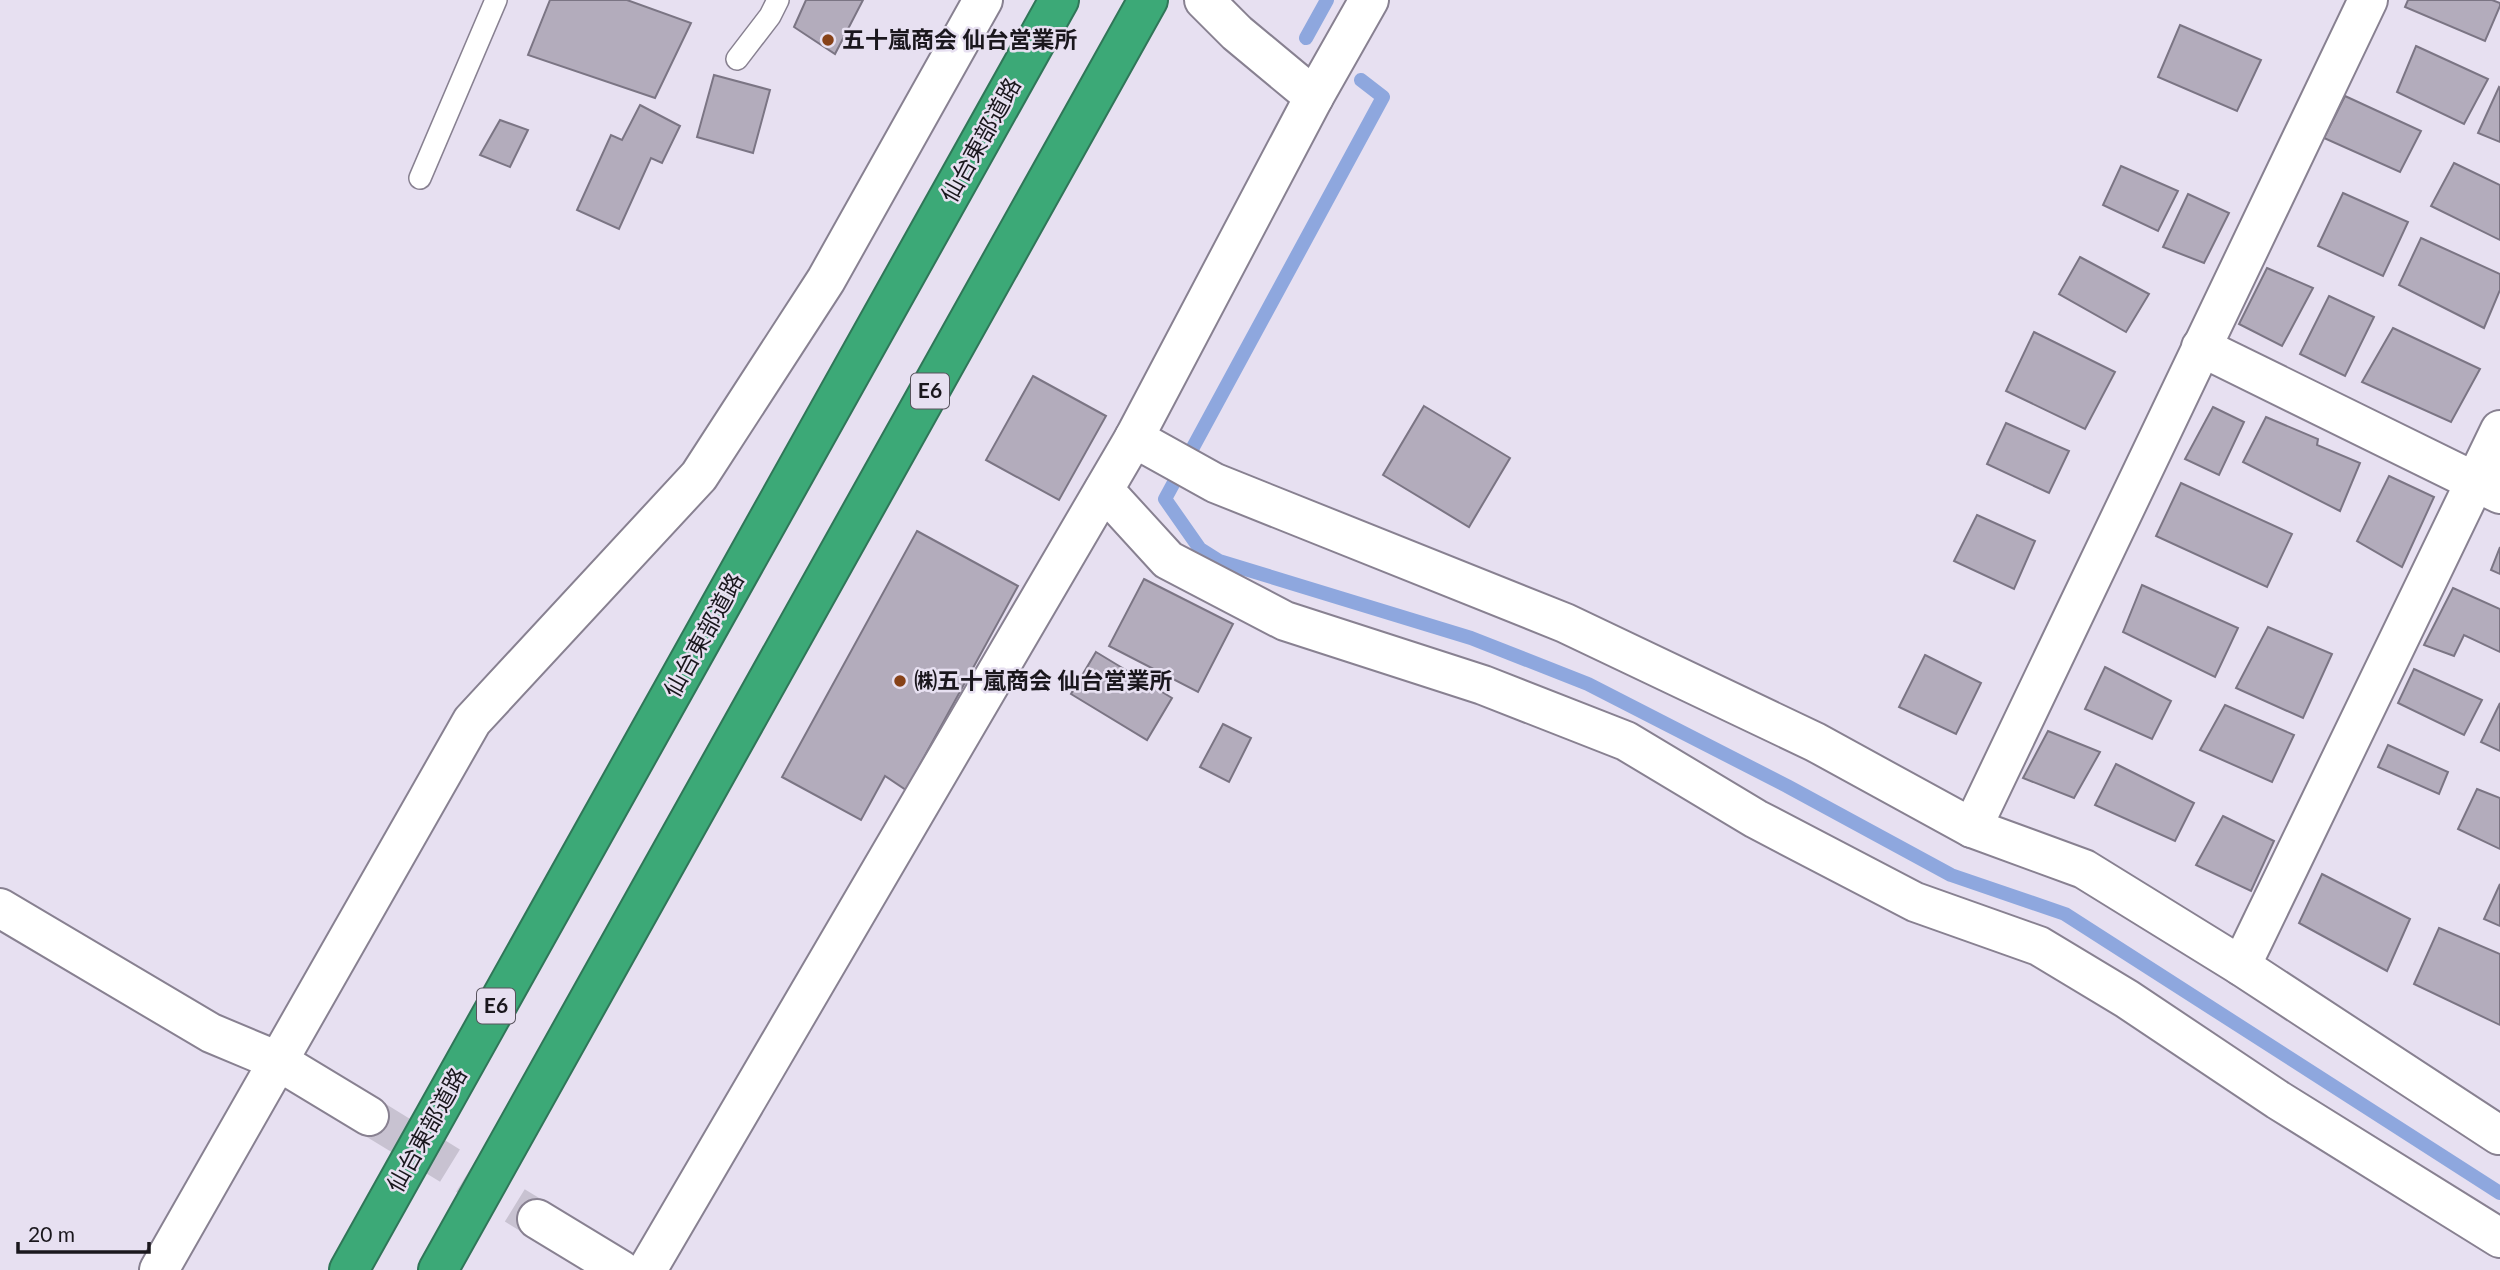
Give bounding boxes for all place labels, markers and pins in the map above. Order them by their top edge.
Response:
place label: 五十嵐商会 仙台営業所 [842,25,1078,53]
marker: 五十嵐商会 仙台営業所 [820,32,836,48]
place label: ㈱五十嵐商会 仙台営業所 [914,666,1173,694]
marker: ㈱五十嵐商会 仙台営業所 [892,673,908,689]

